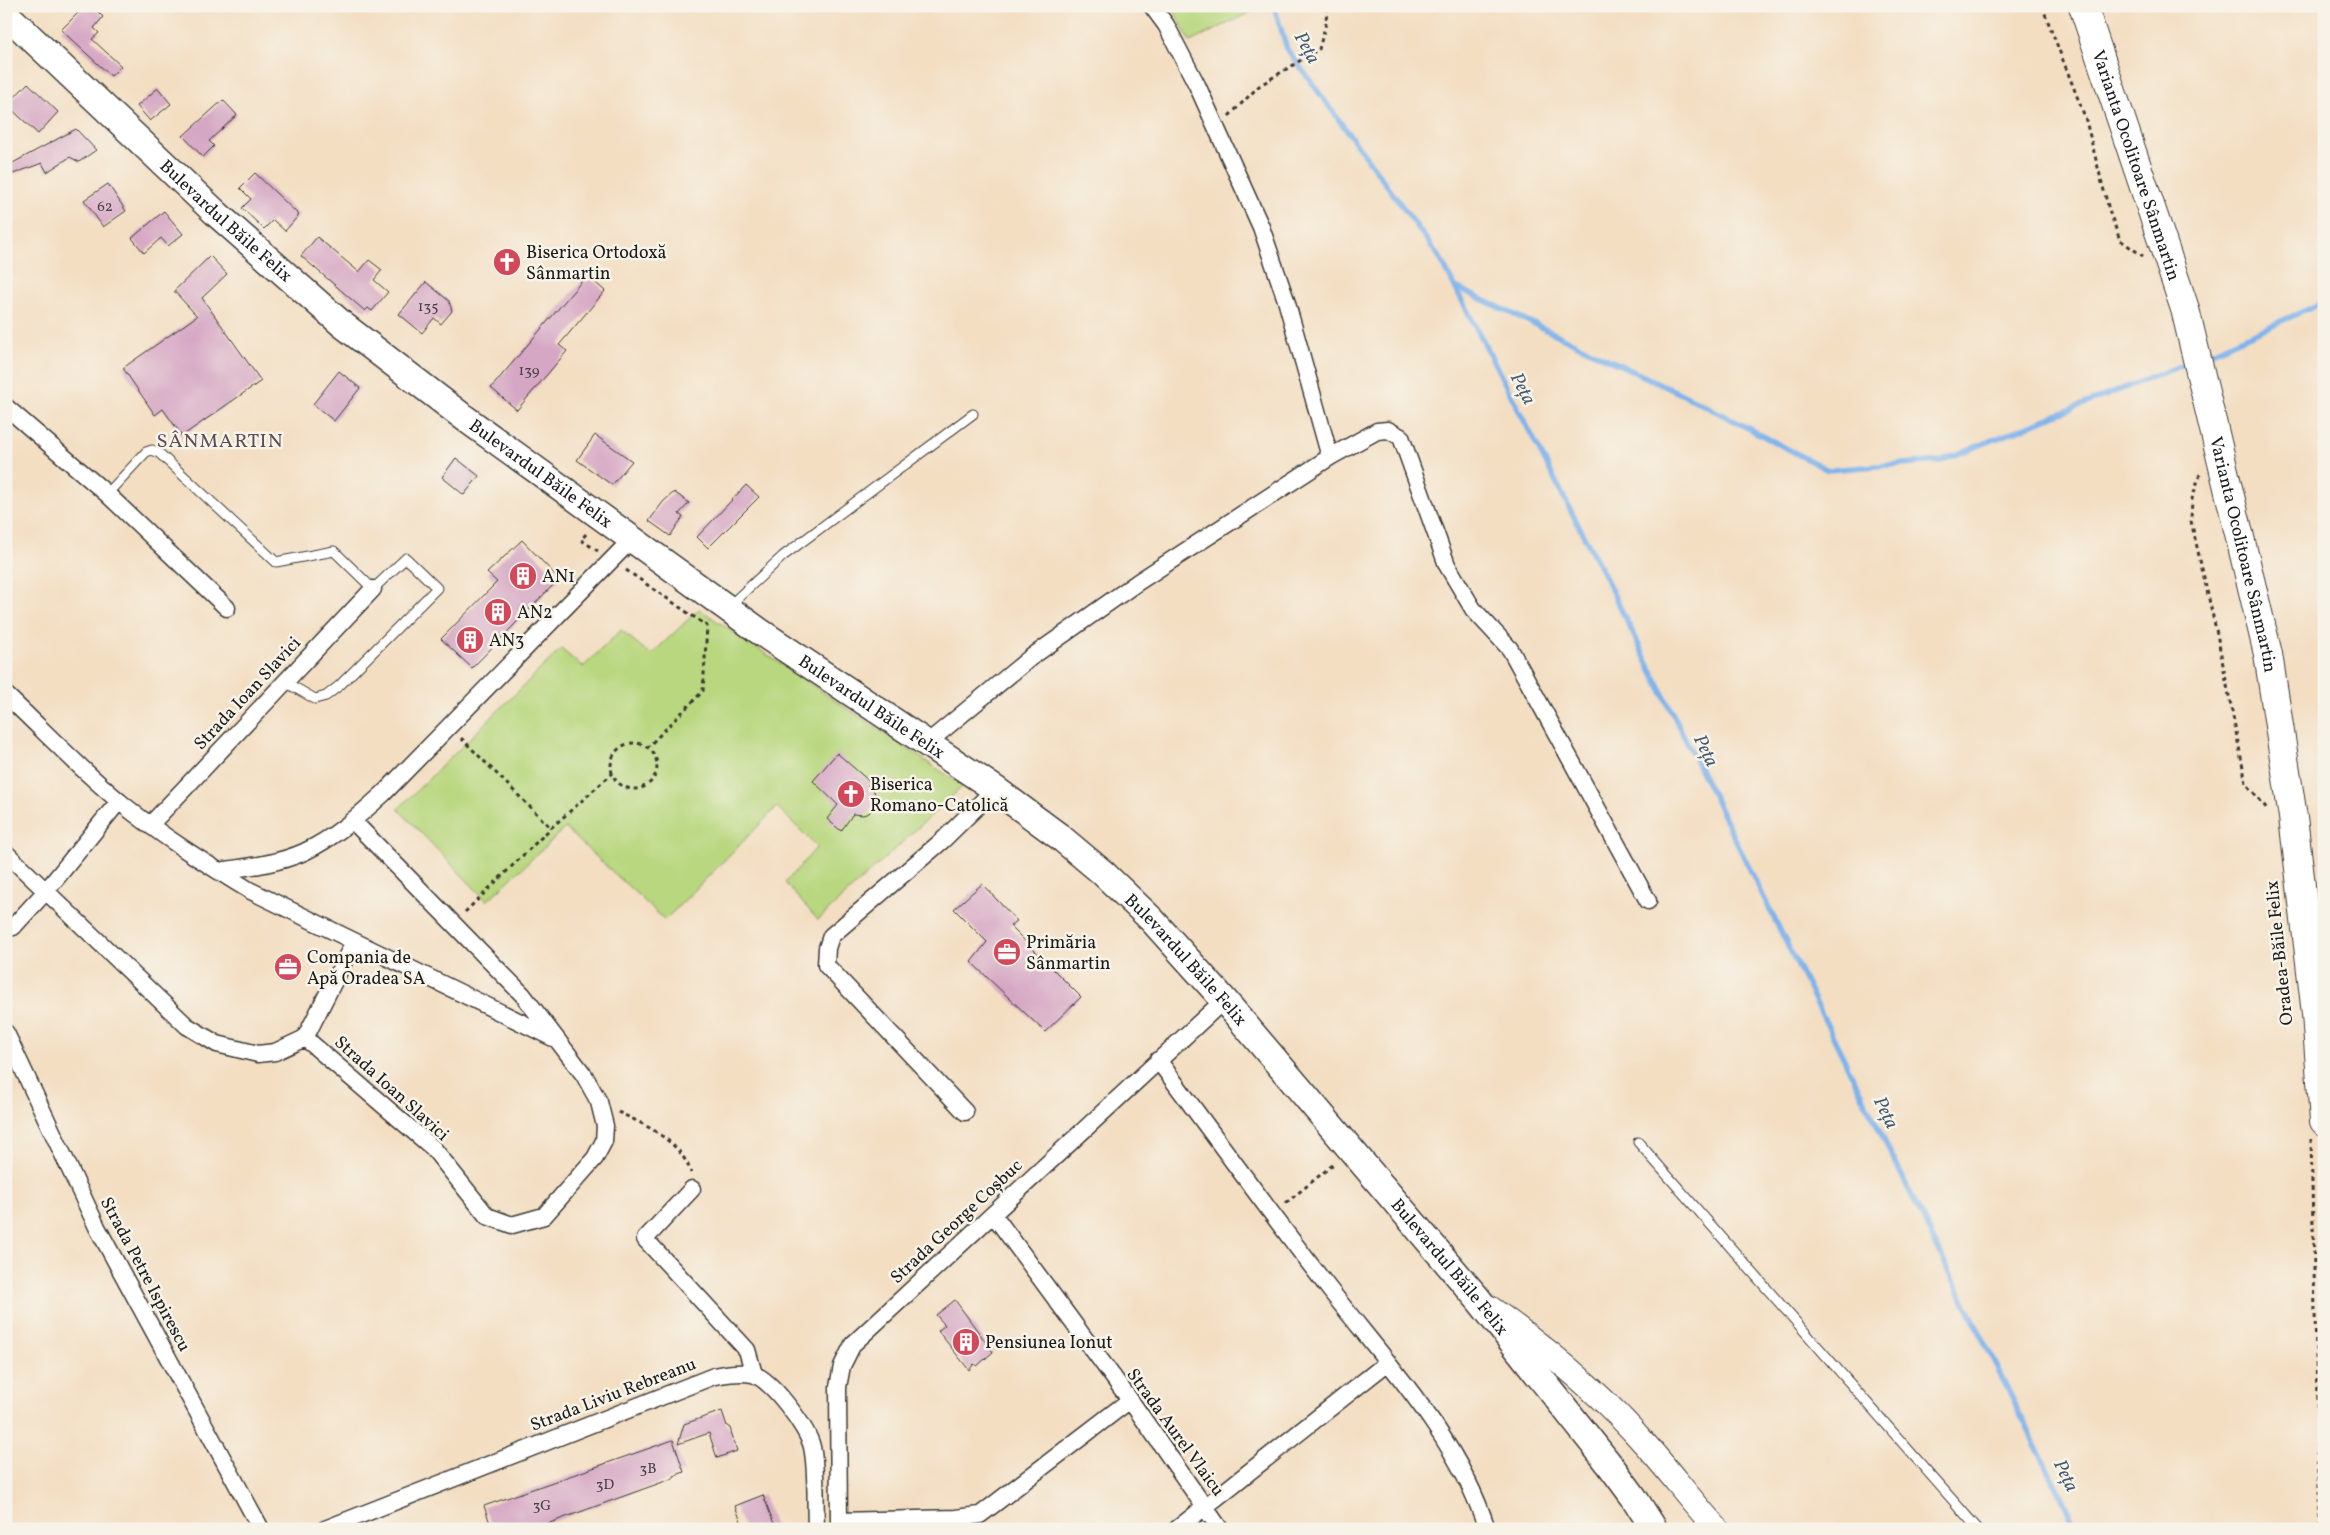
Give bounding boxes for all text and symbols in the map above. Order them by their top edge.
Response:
water label: Peța [1287,27,1326,69]
street label: Varianta Ocolitoare Sânmartin [2085,47,2186,284]
street label: Bulevardul Băile Felix [153,155,297,289]
house number: 62 [97,197,113,218]
place label: Biserica Ortodoxă Sânmartin [526,241,667,287]
church icon: Biserica Ortodoxă Sânmartin [492,247,522,277]
house number: 135 [418,297,438,318]
house number: 139 [518,361,540,382]
water label: Peța [1503,368,1541,409]
street label: Bulevardul Băile Felix [463,414,617,535]
district label: SÂNMARTIN [156,428,284,456]
street label: Varianta Ocolitoare Sânmartin [2202,434,2282,674]
building icon: AN1 [508,561,538,591]
place label: AN1 [542,565,575,590]
building icon: AN2 [483,597,513,627]
place label: AN2 [517,601,553,626]
building icon: AN3 [455,625,485,655]
place label: AN3 [489,629,524,654]
street label: Strada Ioan Slavici [189,632,307,756]
street label: Bulevardul Băile Felix [793,650,949,766]
water label: Peța [1686,730,1724,771]
place label: Biserica Romano-Catolică [870,773,1008,819]
church icon: Biserica Romano-Catolică [836,779,866,809]
street label: Oradea-Băile Felix [2260,879,2301,1026]
street label: Bulevardul Băile Felix [1118,889,1252,1032]
place label: Primăria Sânmartin [1026,931,1111,977]
office icon: Primăria Sânmartin [992,937,1022,967]
place label: Compania de Apă Oradea SA [307,946,426,992]
office icon: Compania de Apă Oradea SA [273,952,303,982]
street label: Strada Ioan Slavici [328,1031,454,1148]
water label: Peța [1866,1092,1904,1133]
street label: Strada George Coșbuc [885,1154,1029,1290]
street label: Strada Petre Ispirescu [93,1193,196,1356]
street label: Bulevardul Băile Felix [1384,1194,1513,1341]
building icon: Pensiunea Ionut [951,1327,981,1357]
place label: Pensiunea Ionut [985,1331,1113,1356]
street label: Strada Liviu Rebreanu [527,1352,700,1439]
street label: Strada Aurel Vlaicu [1120,1364,1230,1502]
water label: Peța [2046,1455,2084,1496]
house number: 3B [639,1459,657,1480]
house number: 3D [596,1475,614,1496]
house number: 3G [533,1496,551,1517]

